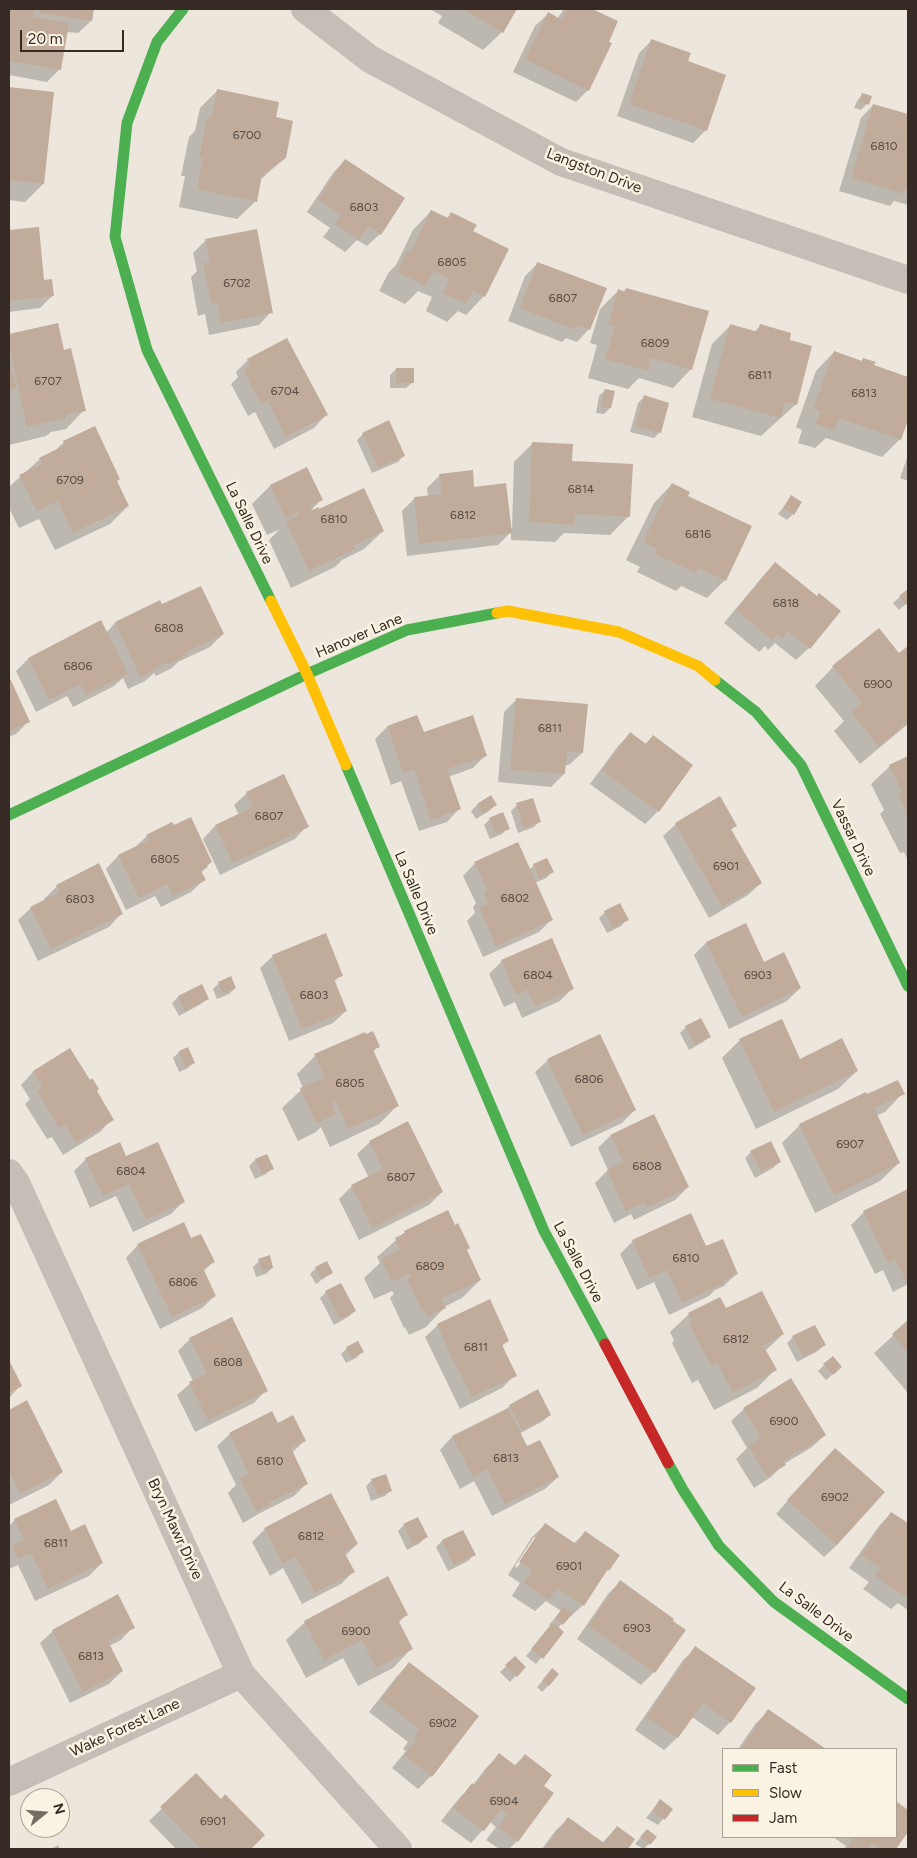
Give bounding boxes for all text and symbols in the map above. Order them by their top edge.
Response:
scale bar [22,20,126,52]
text: 20 m [28,30,62,48]
house number: 6700 [233,128,261,142]
house number: 6810 [871,139,897,153]
street label: Langston Drive [544,145,644,197]
house number: 6803 [350,200,378,214]
house number: 6805 [438,255,466,269]
house number: 6702 [223,276,251,290]
house number: 6807 [549,291,577,305]
house number: 6809 [641,336,669,350]
house number: 6811 [748,368,772,382]
house number: 6707 [34,374,62,388]
house number: 6704 [271,384,299,398]
house number: 6813 [851,386,877,400]
house number: 6709 [56,473,84,487]
street label: La Salle Drive [221,479,277,567]
house number: 6814 [568,482,594,496]
house number: 6812 [450,508,476,522]
house number: 6810 [321,512,347,526]
house number: 6816 [685,527,711,541]
house number: 6818 [773,596,799,610]
street label: Hanover Lane [313,610,405,662]
house number: 6808 [154,621,184,635]
house number: 6806 [64,659,92,673]
house number: 6900 [864,677,892,691]
house number: 6811 [538,721,562,735]
street label: Vassar Drive [827,797,879,879]
house number: 6807 [255,809,283,823]
street label: La Salle Drive [390,848,442,938]
house number: 6805 [151,852,179,866]
house number: 6901 [713,859,739,873]
house number: 6802 [501,891,529,905]
house number: 6803 [66,892,94,906]
house number: 6804 [523,968,553,982]
house number: 6903 [744,968,772,982]
house number: 6803 [300,988,328,1002]
house number: 6806 [575,1072,603,1086]
house number: 6805 [336,1076,364,1090]
house number: 6907 [836,1137,864,1151]
house number: 6808 [632,1159,662,1173]
house number: 6804 [116,1164,146,1178]
house number: 6807 [387,1170,415,1184]
street label: La Salle Drive [549,1218,607,1306]
house number: 6810 [673,1251,699,1265]
house number: 6809 [416,1259,444,1273]
house number: 6806 [169,1275,197,1289]
house number: 6812 [723,1332,749,1346]
house number: 6811 [464,1340,488,1354]
house number: 6808 [213,1355,243,1369]
house number: 6900 [770,1414,798,1428]
house number: 6813 [493,1451,519,1465]
house number: 6810 [257,1454,283,1468]
street label: Bryn Mawr Drive [144,1476,206,1582]
house number: 6902 [821,1490,849,1504]
house number: 6812 [298,1529,324,1543]
house number: 6811 [44,1536,68,1550]
house number: 6901 [556,1559,582,1573]
street label: La Salle Drive [775,1578,857,1646]
house number: 6903 [623,1621,651,1635]
house number: 6900 [342,1624,370,1638]
house number: 6813 [78,1649,104,1663]
street label: Wake Forest Lane [67,1695,183,1761]
house number: 6902 [429,1716,457,1730]
legend [722,1748,897,1838]
text: Fast [769,1759,797,1777]
text: Slow [769,1784,802,1802]
north arrow [20,1788,70,1838]
house number: 6904 [490,1794,518,1808]
text: N [49,1801,69,1816]
text: Jam [769,1809,797,1827]
house number: 6901 [200,1814,226,1828]

